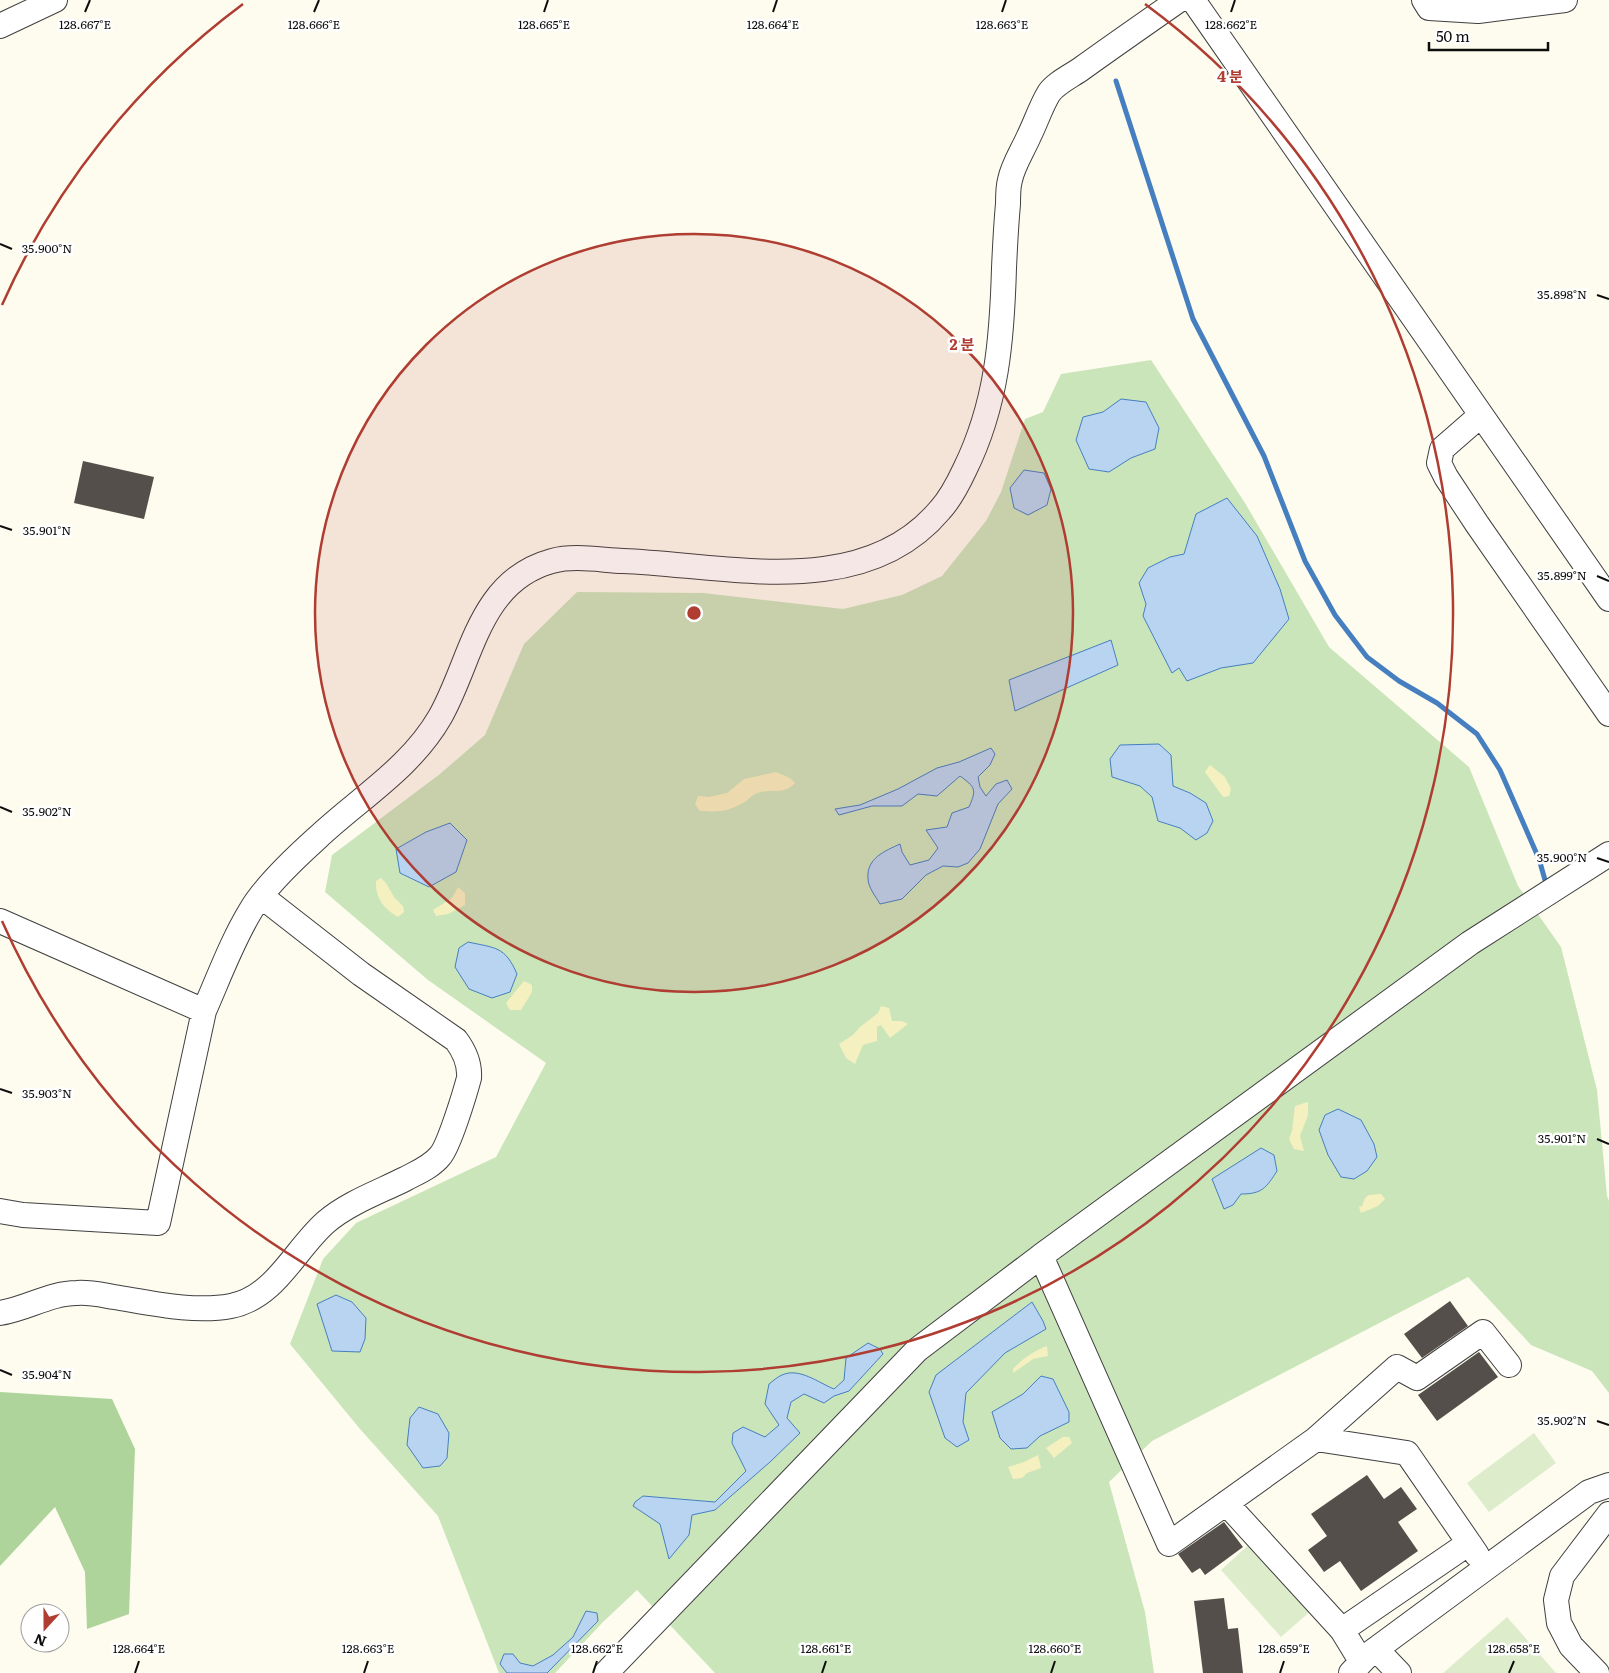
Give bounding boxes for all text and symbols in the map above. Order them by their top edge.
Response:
text: 128.667°E [59,15,111,33]
text: 128.666°E [288,15,341,33]
text: 128.665°E [518,15,570,33]
text: 128.664°E [747,15,800,33]
text: 128.663°E [976,15,1029,33]
text: 128.662°E [1205,15,1257,33]
scale bar [1429,20,1548,52]
text: 50 m [1436,24,1470,47]
text: 4 분 [1217,64,1243,87]
text: 35.900°N [22,239,72,257]
text: 35.898°N [1537,285,1587,303]
text: 2 분 [950,332,975,355]
text: 35.901°N [23,521,71,539]
text: 35.899°N [1537,566,1587,584]
centre of rings [685,604,703,622]
text: 35.902°N [22,802,72,820]
text: 35.900°N [1537,848,1587,866]
text: 35.903°N [22,1084,72,1102]
text: 35.901°N [1538,1129,1586,1147]
text: 35.904°N [22,1365,72,1383]
text: 35.902°N [1537,1411,1587,1429]
north arrow [20,1603,70,1653]
text: N [31,1630,49,1653]
text: 128.664°E [113,1639,166,1657]
text: 128.663°E [342,1639,395,1657]
text: 128.662°E [571,1639,623,1657]
text: 128.661°E [801,1639,852,1657]
text: 128.660°E [1029,1639,1082,1657]
text: 128.659°E [1258,1639,1310,1657]
text: 128.658°E [1488,1639,1541,1657]

